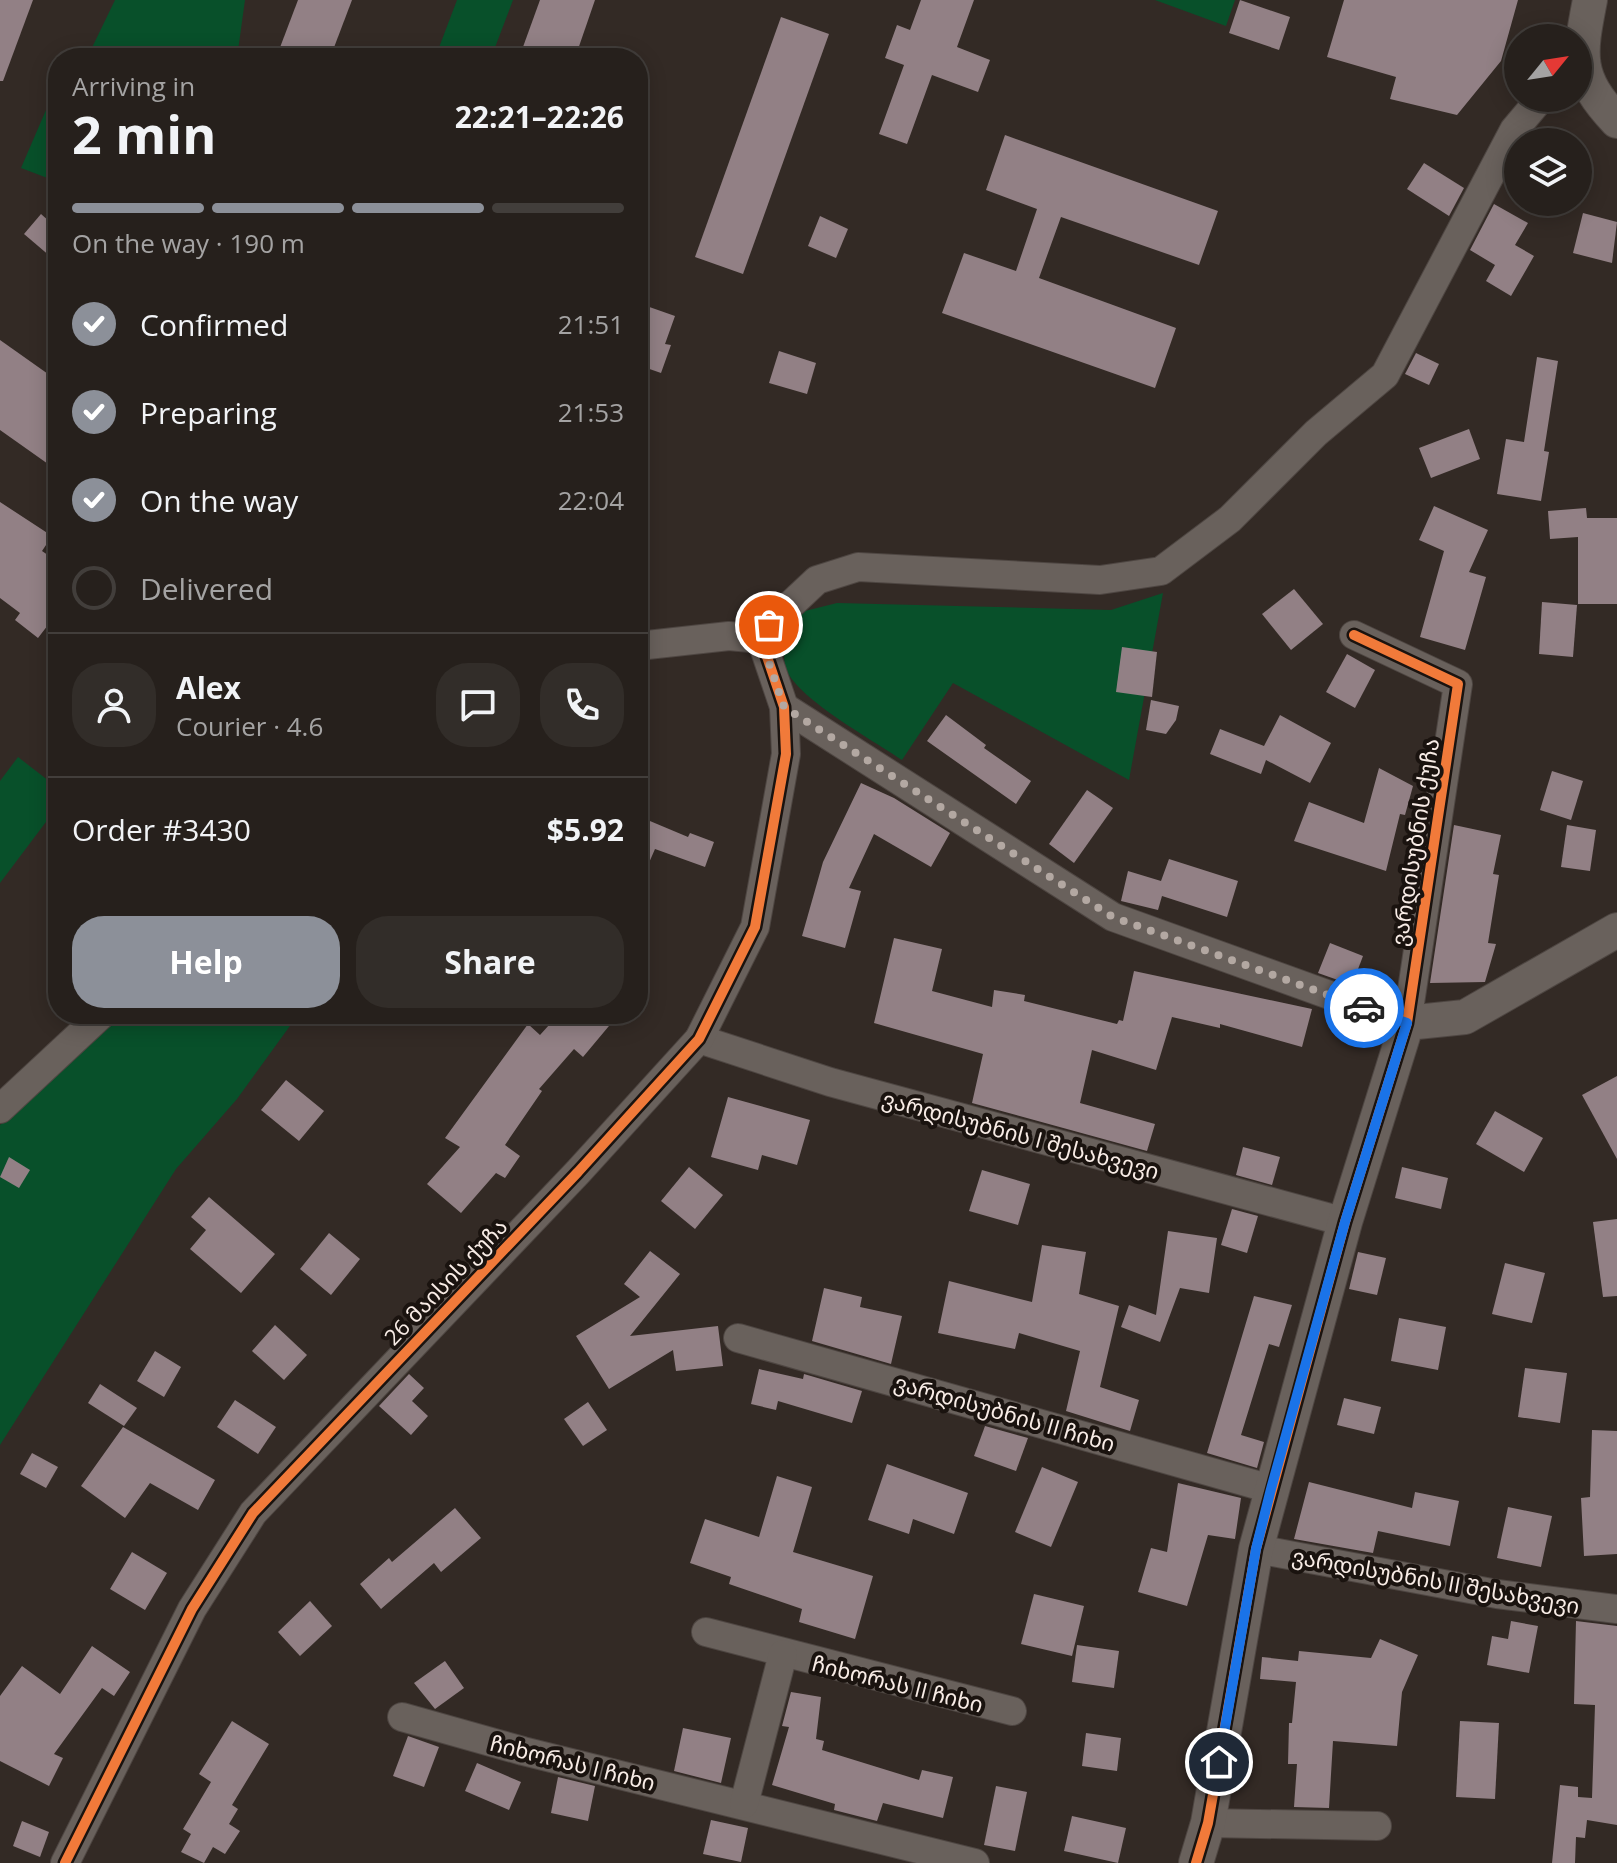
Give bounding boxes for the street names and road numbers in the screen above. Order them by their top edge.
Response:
street label: ვარდისუბნის ქუჩა [1383,736,1445,948]
street label: ვარდისუბნის I შესახვევი [879,1083,1163,1185]
street label: 26 მაისის ქუჩა [377,1211,513,1351]
street label: ვარდისუბნის II ჩიხი [891,1366,1119,1458]
street label: ვარდისუბნის II შესახვევი [1290,1540,1582,1620]
street label: ჩიხორას II ჩიხი [809,1647,987,1719]
street label: ჩიხორას I ჩიხი [487,1727,659,1797]

